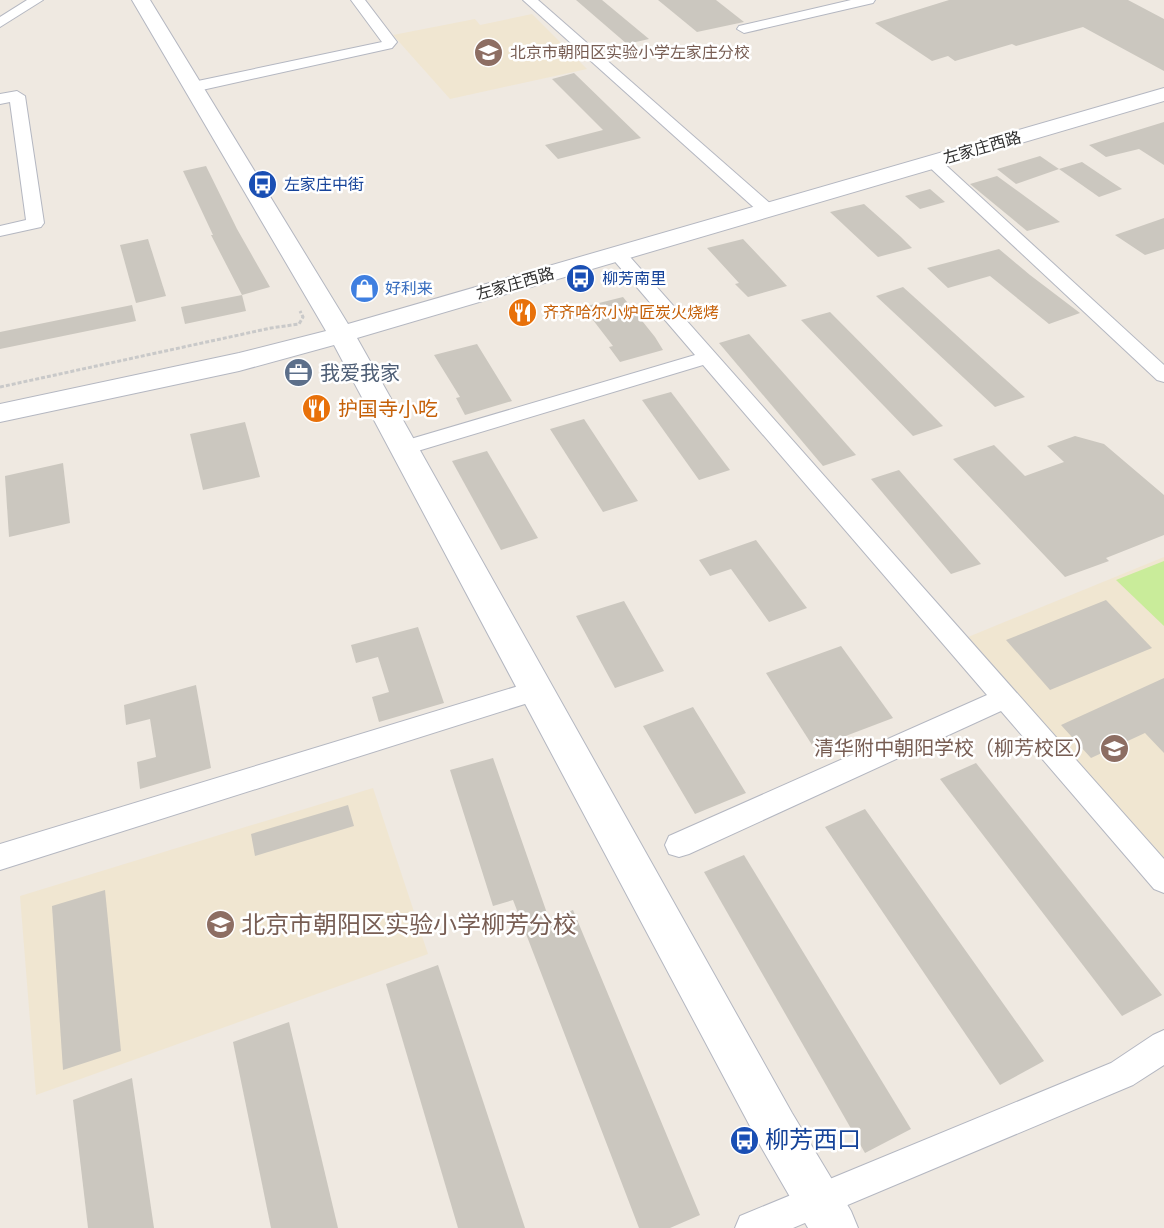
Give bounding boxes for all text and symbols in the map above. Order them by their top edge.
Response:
school or university icon: 北京市朝阳区实验小学左家庄分校 [473,36,505,68]
place label: 北京市朝阳区实验小学左家庄分校 [510,42,750,63]
street label: 左家庄西路 [941,126,1023,169]
bus stop icon: 左家庄中街 [247,168,279,200]
place label: 左家庄中街 [284,174,364,195]
street label: 左家庄西路 [474,262,556,305]
bus stop icon: 柳芳南里 [565,262,597,294]
place label: 柳芳南里 [602,268,666,289]
shop icon: 好利来 [348,272,380,304]
place label: 好利来 [385,278,433,299]
restaurant icon: 齐齐哈尔小炉匠炭火烧烤 [506,296,538,328]
place label: 齐齐哈尔小炉匠炭火烧烤 [543,302,719,323]
office icon: 我爱我家 [283,357,315,389]
place label: 我爱我家 [320,360,400,386]
restaurant icon: 护国寺小吃 [301,393,333,425]
place label: 护国寺小吃 [338,396,438,422]
school or university icon: 清华附中朝阳学校（柳芳校区） [1099,732,1131,764]
place label: 清华附中朝阳学校（柳芳校区） [814,735,1094,761]
school or university icon: 北京市朝阳区实验小学柳芳分校 [204,909,236,941]
place label: 北京市朝阳区实验小学柳芳分校 [241,909,577,940]
bus stop icon: 柳芳西口 [728,1124,760,1156]
place label: 柳芳西口 [765,1124,861,1155]

